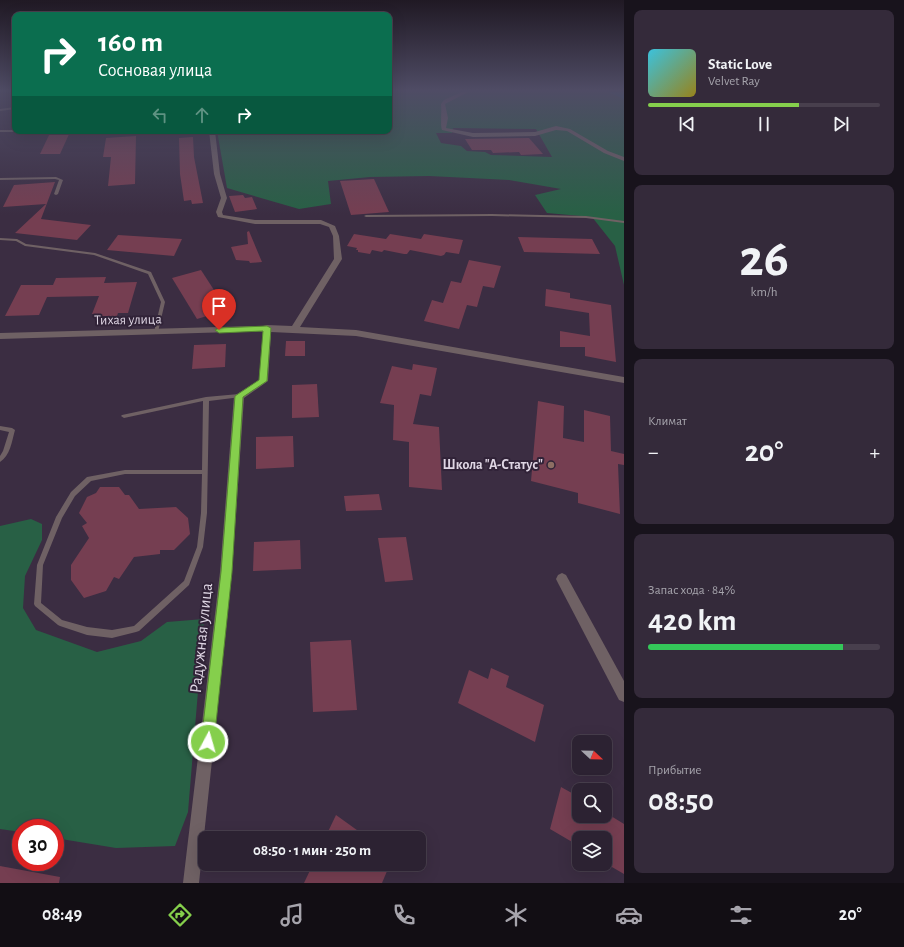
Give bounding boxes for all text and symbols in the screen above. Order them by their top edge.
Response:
icon: right [32,28,84,80]
text: 160 m [98,29,163,57]
text: Static Love [708,57,772,72]
text: Сосновая улица [98,62,212,80]
text: Velvet Ray [708,75,760,88]
icon: left [149,104,171,126]
icon: ahead [191,104,213,126]
icon: right [233,104,255,126]
icon: previous [676,113,698,135]
icon: pause [753,113,775,135]
icon: next [830,113,852,135]
text: 26 [739,233,789,285]
text: km/h [751,286,777,299]
pin [202,289,236,330]
icon: arrive [208,295,230,317]
street label: Тихая улица [94,312,162,328]
text: Климат [648,415,687,428]
text: 20° [745,437,783,467]
text: − [648,441,659,463]
text: + [869,441,880,463]
place label: Школа "А-Статус" [443,458,543,472]
marker: Школа "А-Статус" [546,460,556,470]
street label: Радужная улица [187,582,216,694]
text: Запас хода · 84% [648,584,735,597]
text: 420 km [648,606,736,636]
position arrow [187,721,229,763]
north arrow [572,735,612,775]
map controls [572,735,612,871]
text: Прибытие [648,764,702,777]
button: search [572,783,612,823]
text: 08:50 [648,786,714,816]
speed limit sign: 30 [12,819,64,871]
button: layers [572,831,612,871]
text: 08:50 · 1 мин · 250 m [253,843,371,858]
icon: directions [166,901,194,929]
icon: music [278,901,306,929]
icon: phone [390,901,418,929]
icon: climate [502,901,530,929]
icon: car [615,901,643,929]
icon: filters [727,901,755,929]
text: 08:49 [42,906,82,924]
text: 20° [839,906,862,924]

